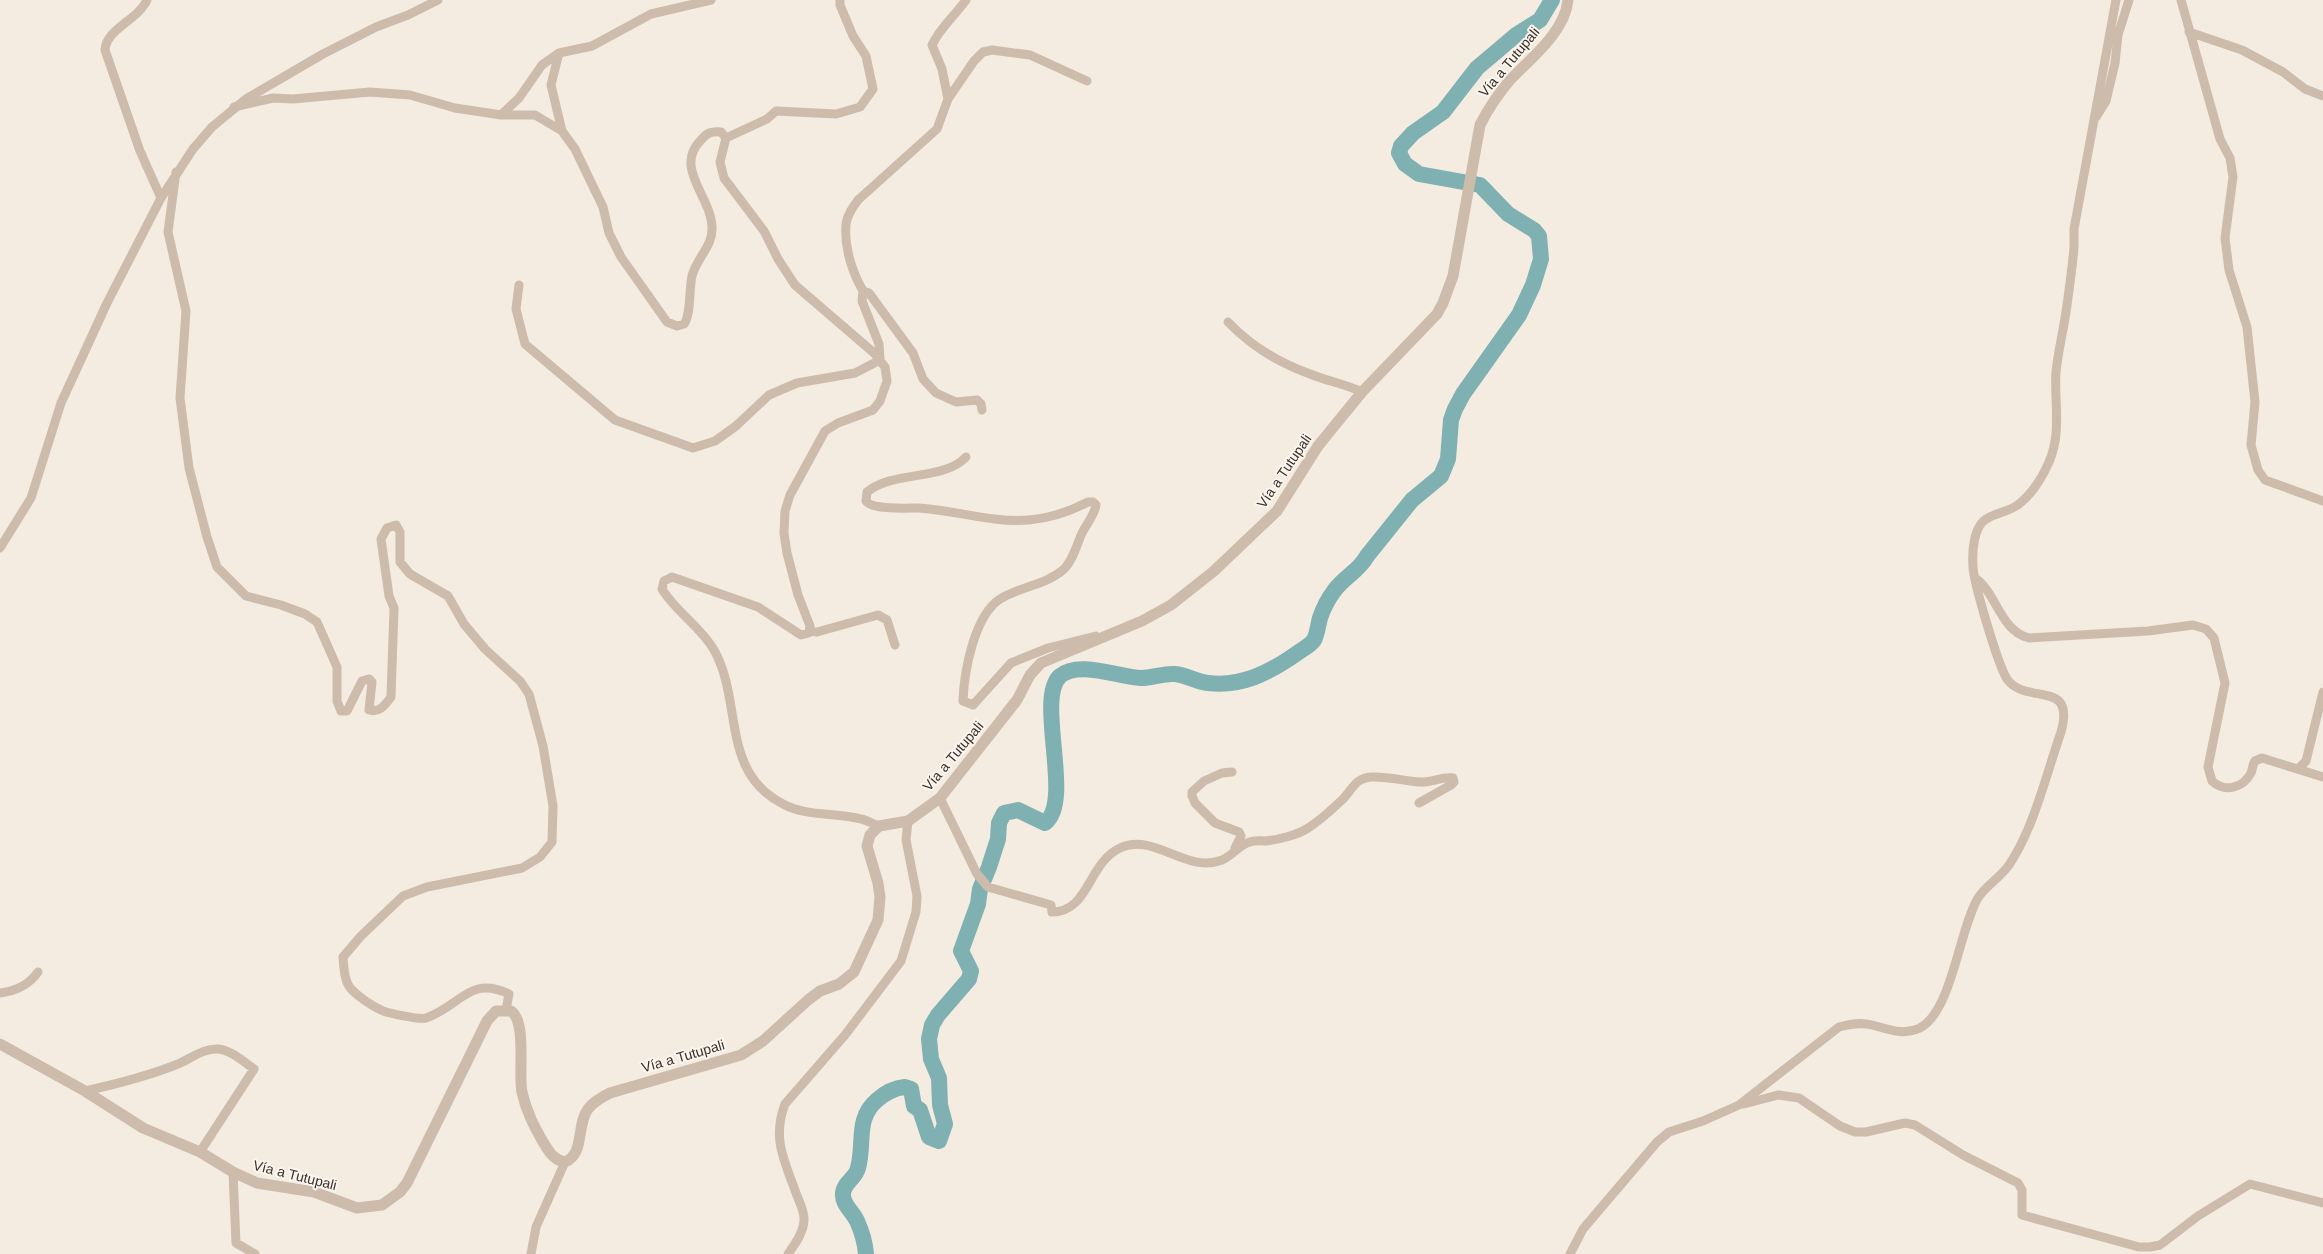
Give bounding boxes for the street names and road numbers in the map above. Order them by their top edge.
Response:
street label: Vía a Tutupali [1475,24,1543,100]
street label: Vía a Tutupali [1253,431,1315,511]
street label: Vía a Tutupali [919,718,987,794]
street label: Vía a Tutupali [640,1037,726,1075]
street label: Vía a Tutupali [252,1157,338,1193]

